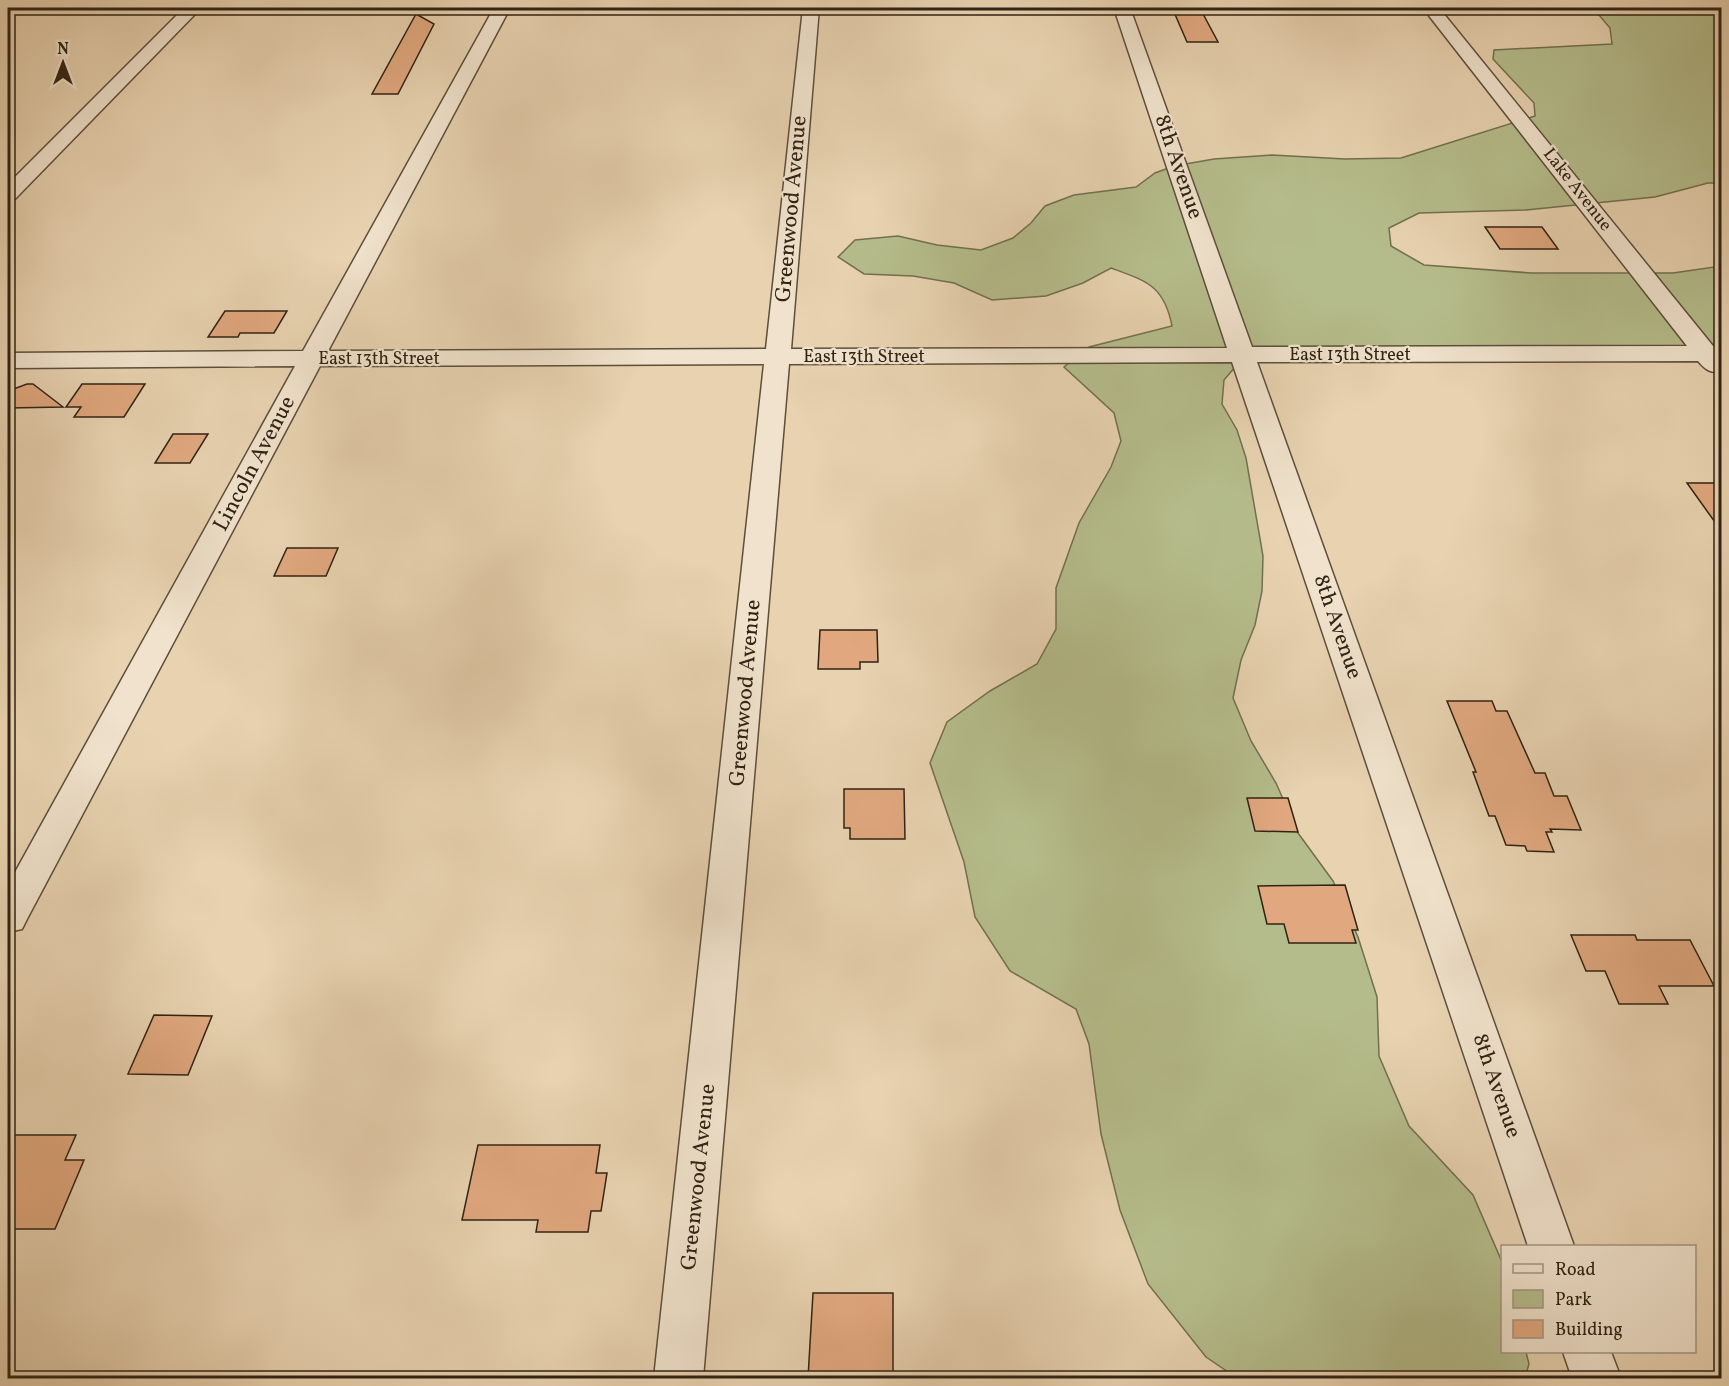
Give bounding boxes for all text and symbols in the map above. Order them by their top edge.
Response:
north arrow [33,33,93,93]
text: N [57,39,69,61]
street label: 8th Avenue [1146,111,1210,223]
street label: Greenwood Avenue [768,114,816,304]
street label: Lake Avenue [1536,143,1618,237]
street label: East 13th Street [1289,343,1411,368]
street label: East 13th Street [803,345,925,370]
street label: East 13th Street [318,347,440,372]
street label: Lincoln Avenue [206,391,304,537]
street label: 8th Avenue [1305,571,1369,683]
street label: Greenwood Avenue [722,598,770,788]
street label: 8th Avenue [1464,1030,1528,1142]
street label: Greenwood Avenue [674,1082,724,1272]
legend [1501,1245,1696,1353]
text: Road [1555,1258,1596,1283]
text: Park [1555,1288,1592,1313]
text: Building [1555,1318,1623,1343]

